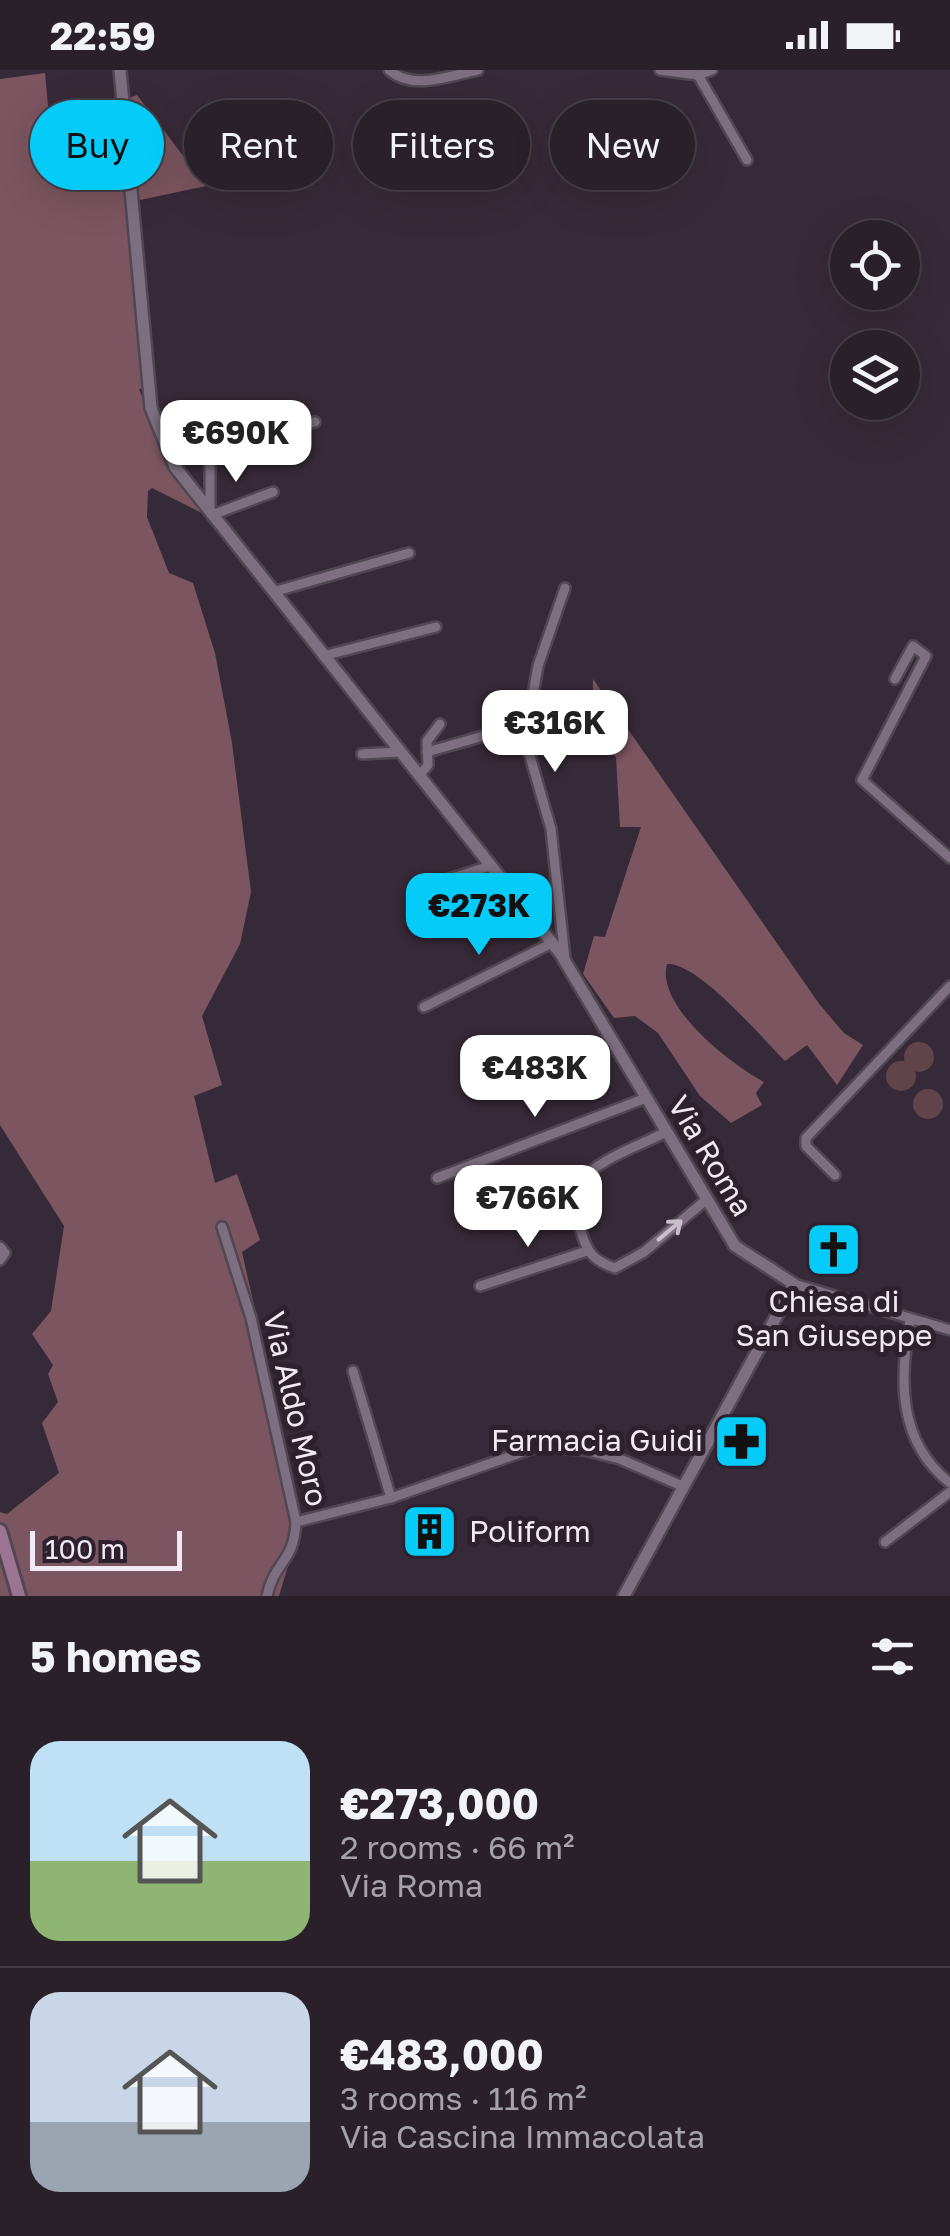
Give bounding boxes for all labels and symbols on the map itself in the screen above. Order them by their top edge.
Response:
pin: €690K [166,400,306,485]
pin: €316K [485,690,625,775]
pin: €273K [409,873,549,958]
pin: €483K [465,1035,605,1120]
street label: Via Roma [661,1089,761,1222]
pin: €766K [458,1165,598,1250]
one-way arrow [657,1220,683,1242]
church icon: Chiesa di San Giuseppe [804,1220,864,1280]
place label: Chiesa di San Giuseppe [735,1283,933,1353]
street label: Via Aldo Moro [256,1308,336,1510]
pharmacy icon: Farmacia Guidi [712,1411,772,1471]
place label: Farmacia Guidi [491,1422,703,1458]
building icon: Poliform [400,1502,460,1562]
place label: Poliform [469,1513,591,1549]
scale bar [30,1526,182,1570]

